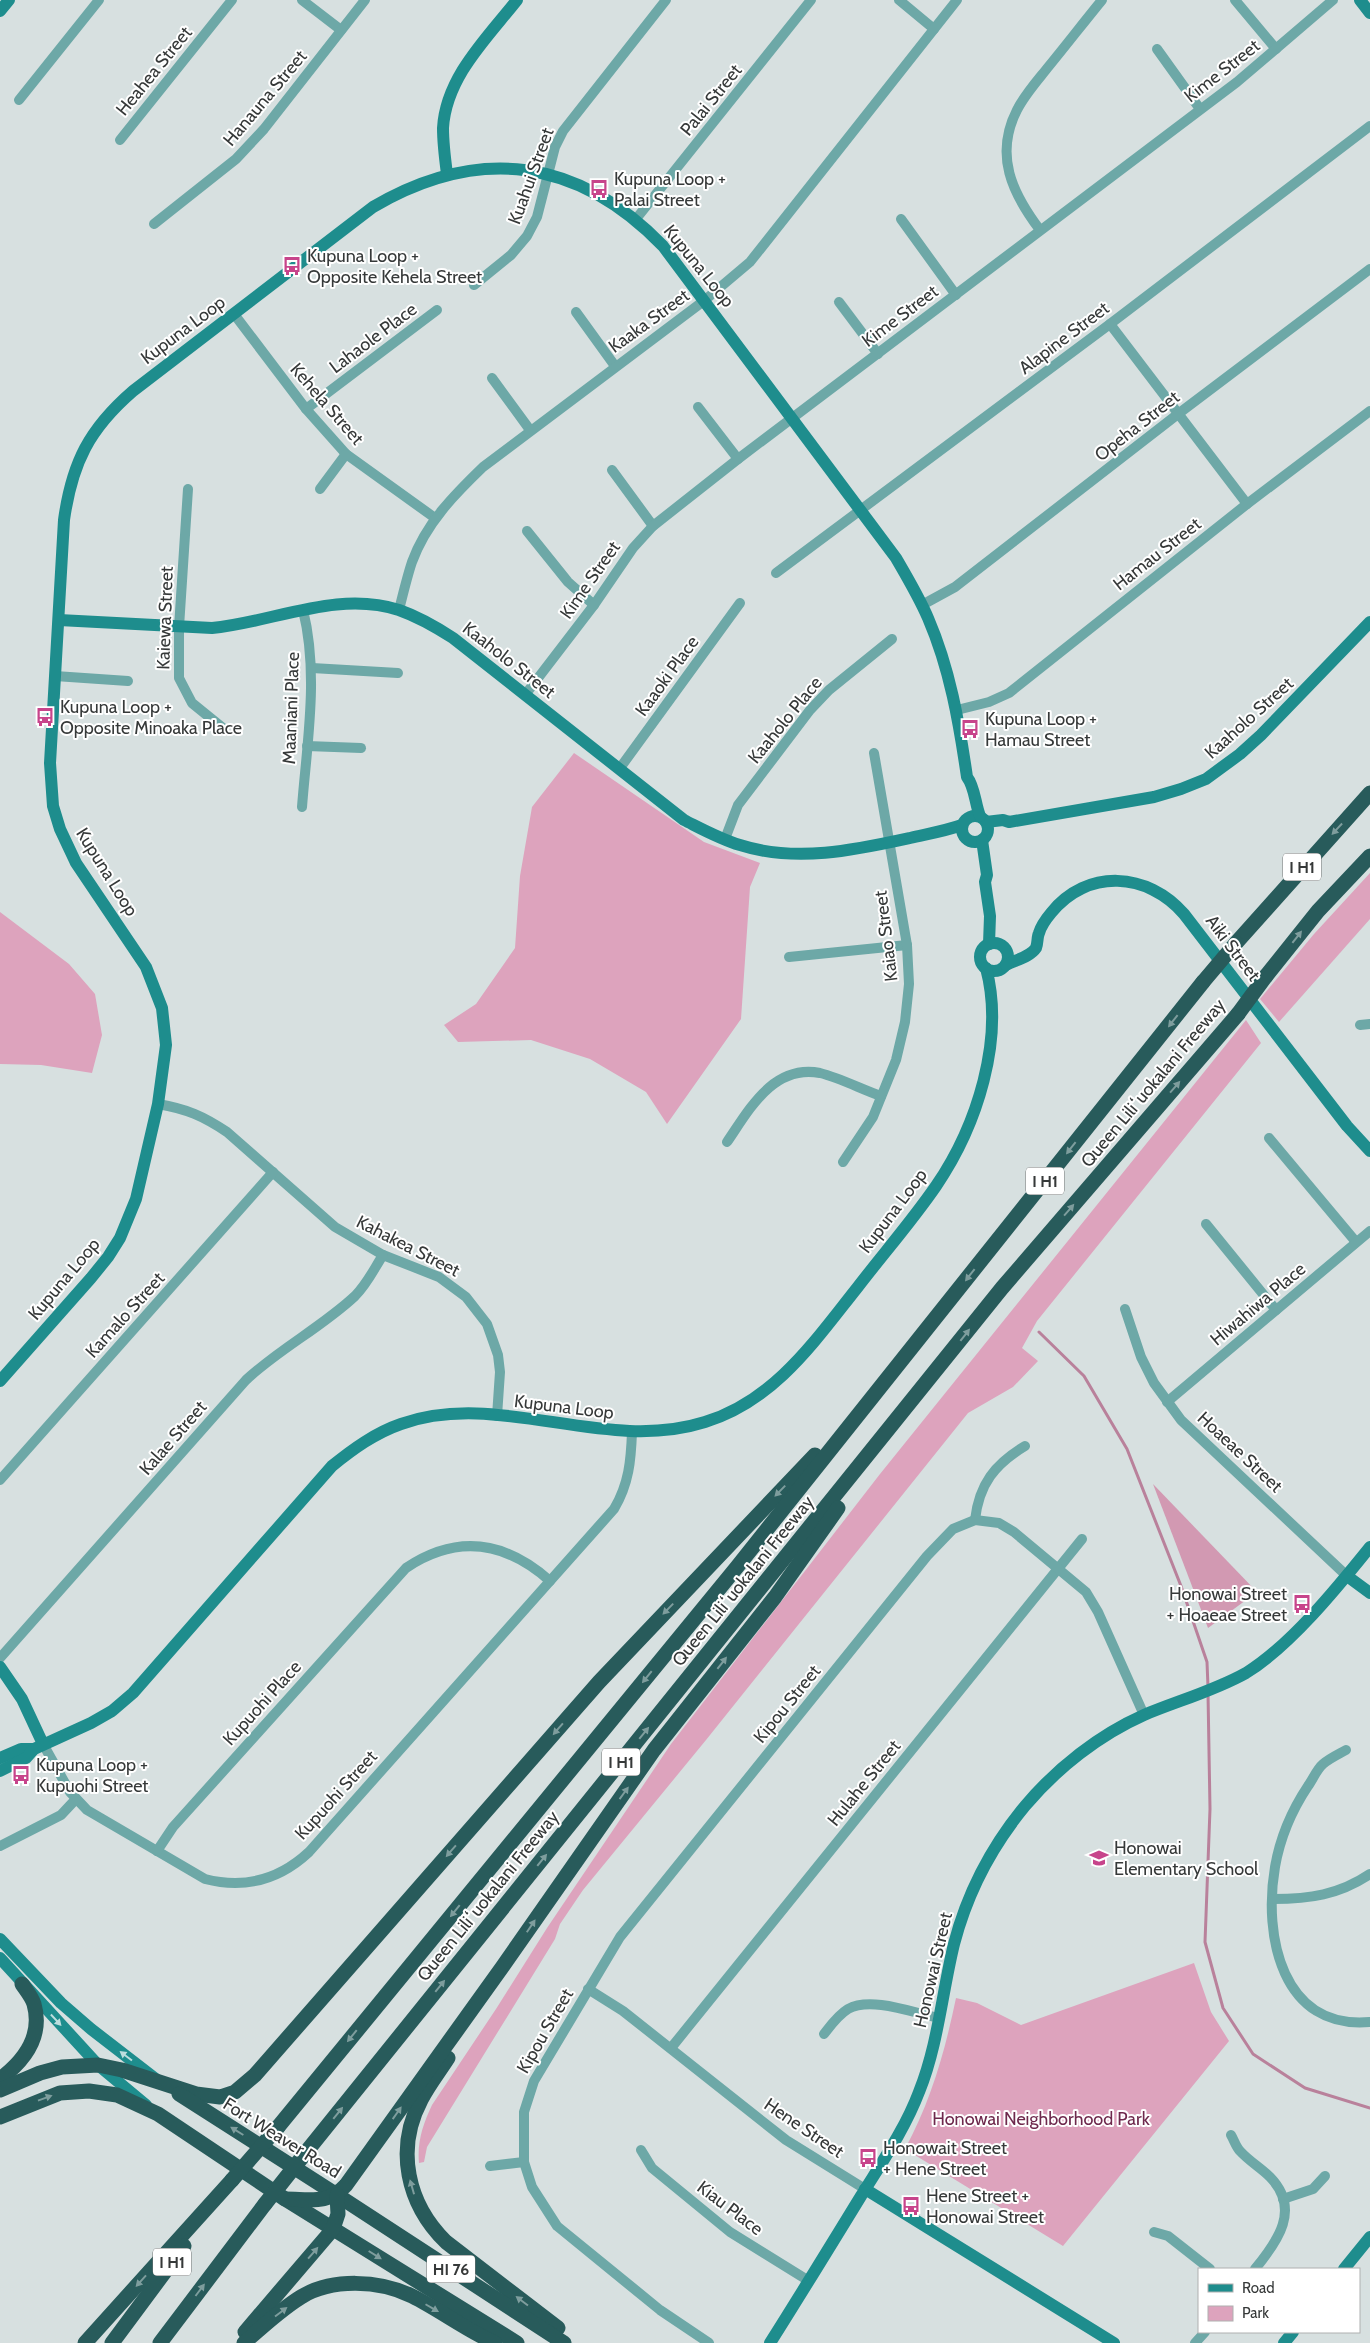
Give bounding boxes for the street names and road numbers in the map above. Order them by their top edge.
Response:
street label: Heahea Street [111,22,197,120]
street label: Kime Street [1180,35,1264,107]
street label: Hanauna Street [219,46,311,150]
street label: Palai Street [675,60,747,140]
street label: Kuahui Street [503,125,559,227]
street label: Kupuna Loop [659,220,739,312]
street label: Kime Street [858,280,942,352]
street label: Kaaka Street [604,284,694,358]
street label: Kupuna Loop [136,291,230,369]
street label: Alapine Street [1015,297,1113,379]
street label: Lahaole Place [325,298,421,378]
street label: Kehela Street [286,359,368,449]
street label: Opeha Street [1090,386,1184,466]
street label: Hamau Street [1109,513,1205,595]
street label: Kime Street [555,537,625,623]
street label: Kaiewa Street [152,566,178,670]
street label: Kaaholo Street [458,617,560,703]
street label: Kaaoki Place [631,632,703,720]
street label: Maaniani Place [278,651,304,765]
street label: Kaaholo Place [743,672,827,768]
street label: Kaaholo Street [1200,673,1298,763]
street label: Kupuna Loop [71,824,143,920]
road number: I H1 [1283,854,1321,880]
street label: Kaiao Street [870,889,902,983]
street label: Aiki Street [1201,911,1265,985]
street label: Queen Liliʻuokalani Freeway [1076,994,1230,1172]
street label: Kupuna Loop [854,1164,932,1258]
road number: I H1 [1026,1168,1064,1194]
street label: Kahakea Street [353,1211,463,1281]
street label: Kupuna Loop [23,1234,105,1324]
street label: Hiwahiwa Place [1206,1258,1310,1350]
street label: Kamalo Street [81,1268,169,1362]
street label: Kupuna Loop [513,1390,615,1424]
street label: Kalae Street [135,1396,211,1480]
street label: Hoaeae Street [1193,1407,1287,1497]
street label: Queen Liliʻuokalani Freeway [667,1491,819,1671]
street label: Kupuohi Place [218,1656,306,1750]
street label: Kipou Street [749,1661,825,1747]
street label: Hulahe Street [823,1736,905,1830]
street label: Kupuohi Street [290,1746,382,1844]
road number: I H1 [602,1748,640,1775]
street label: Queen Liliʻuokalani Freeway [412,1806,564,1986]
street label: Honowai Street [909,1910,957,2030]
street label: Kipou Street [512,1985,578,2077]
street label: Fort Weaver Road [219,2093,345,2183]
street label: Hene Street [760,2093,848,2163]
street label: Kiau Place [693,2176,767,2240]
road number: I H1 [153,2248,191,2276]
road number: HI 76 [427,2256,475,2282]

